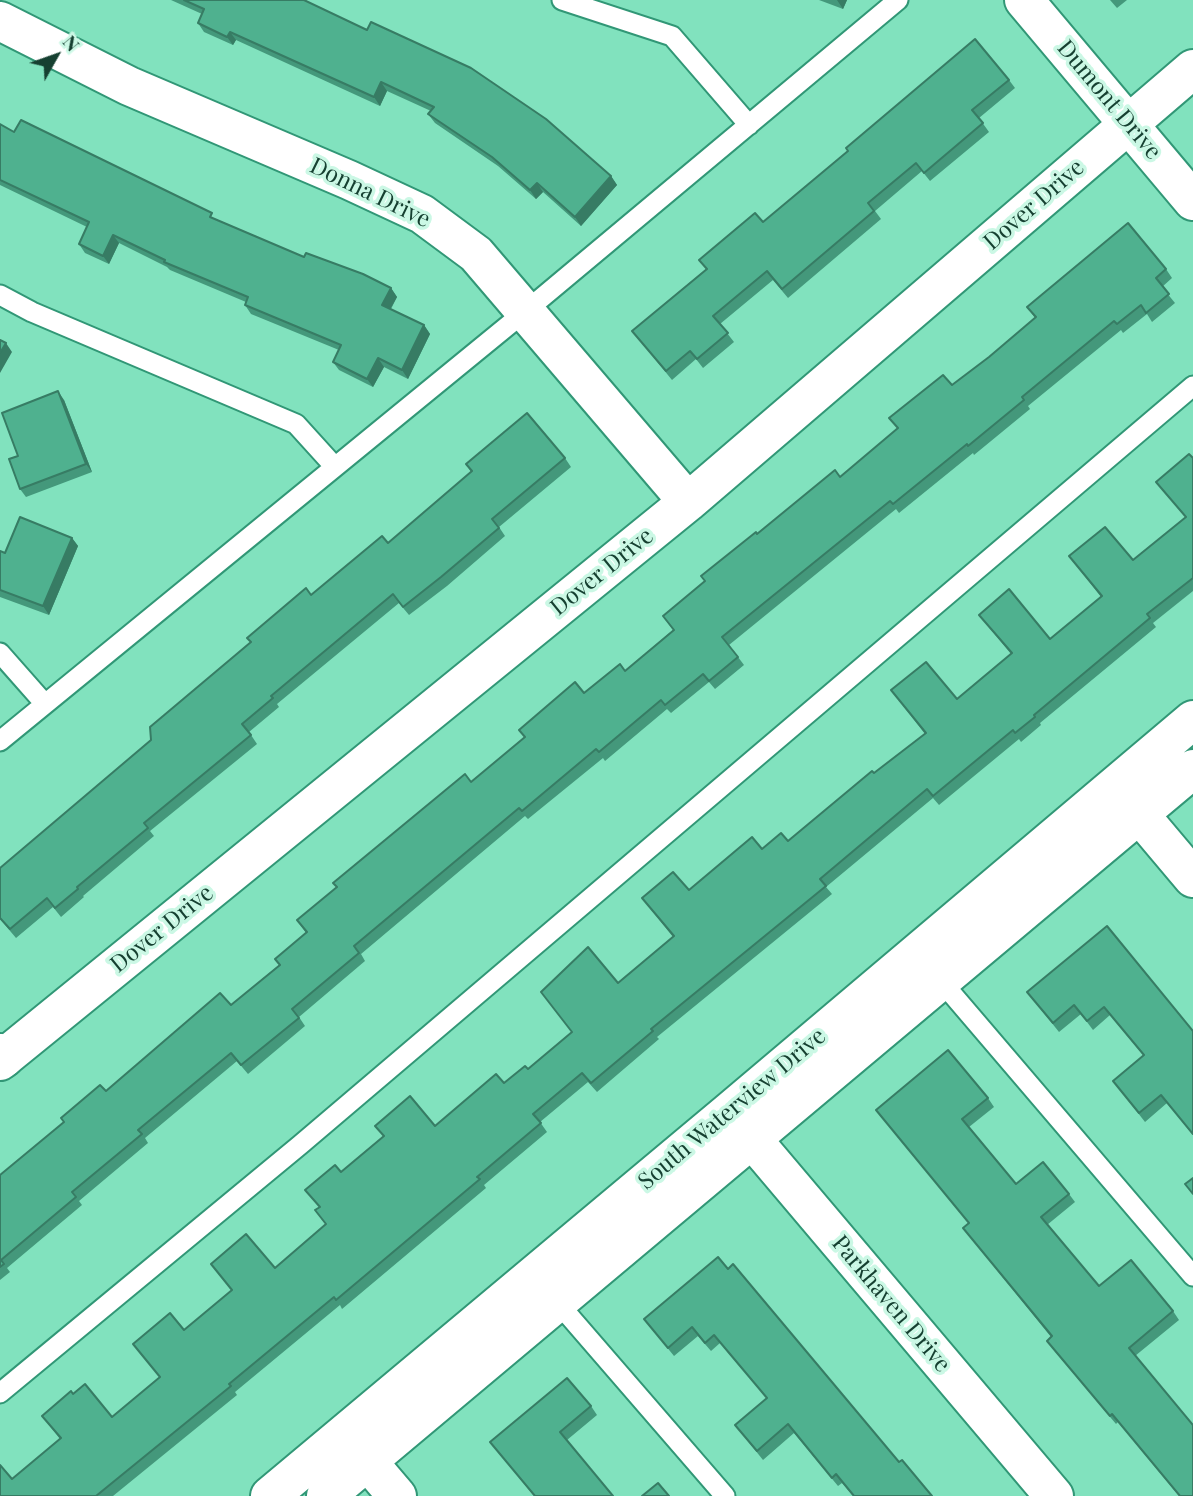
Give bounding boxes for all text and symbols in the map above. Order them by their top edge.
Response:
north arrow [21,21,91,91]
text: N [58,29,86,56]
street label: Dumont Drive [1051,35,1167,165]
street label: Donna Drive [305,152,435,234]
street label: Dover Drive [978,154,1090,256]
street label: Dover Drive [545,522,659,622]
street label: Dover Drive [105,879,219,979]
street label: South Waterview Drive [633,1023,831,1195]
street label: Parkhaven Drive [826,1230,956,1378]

